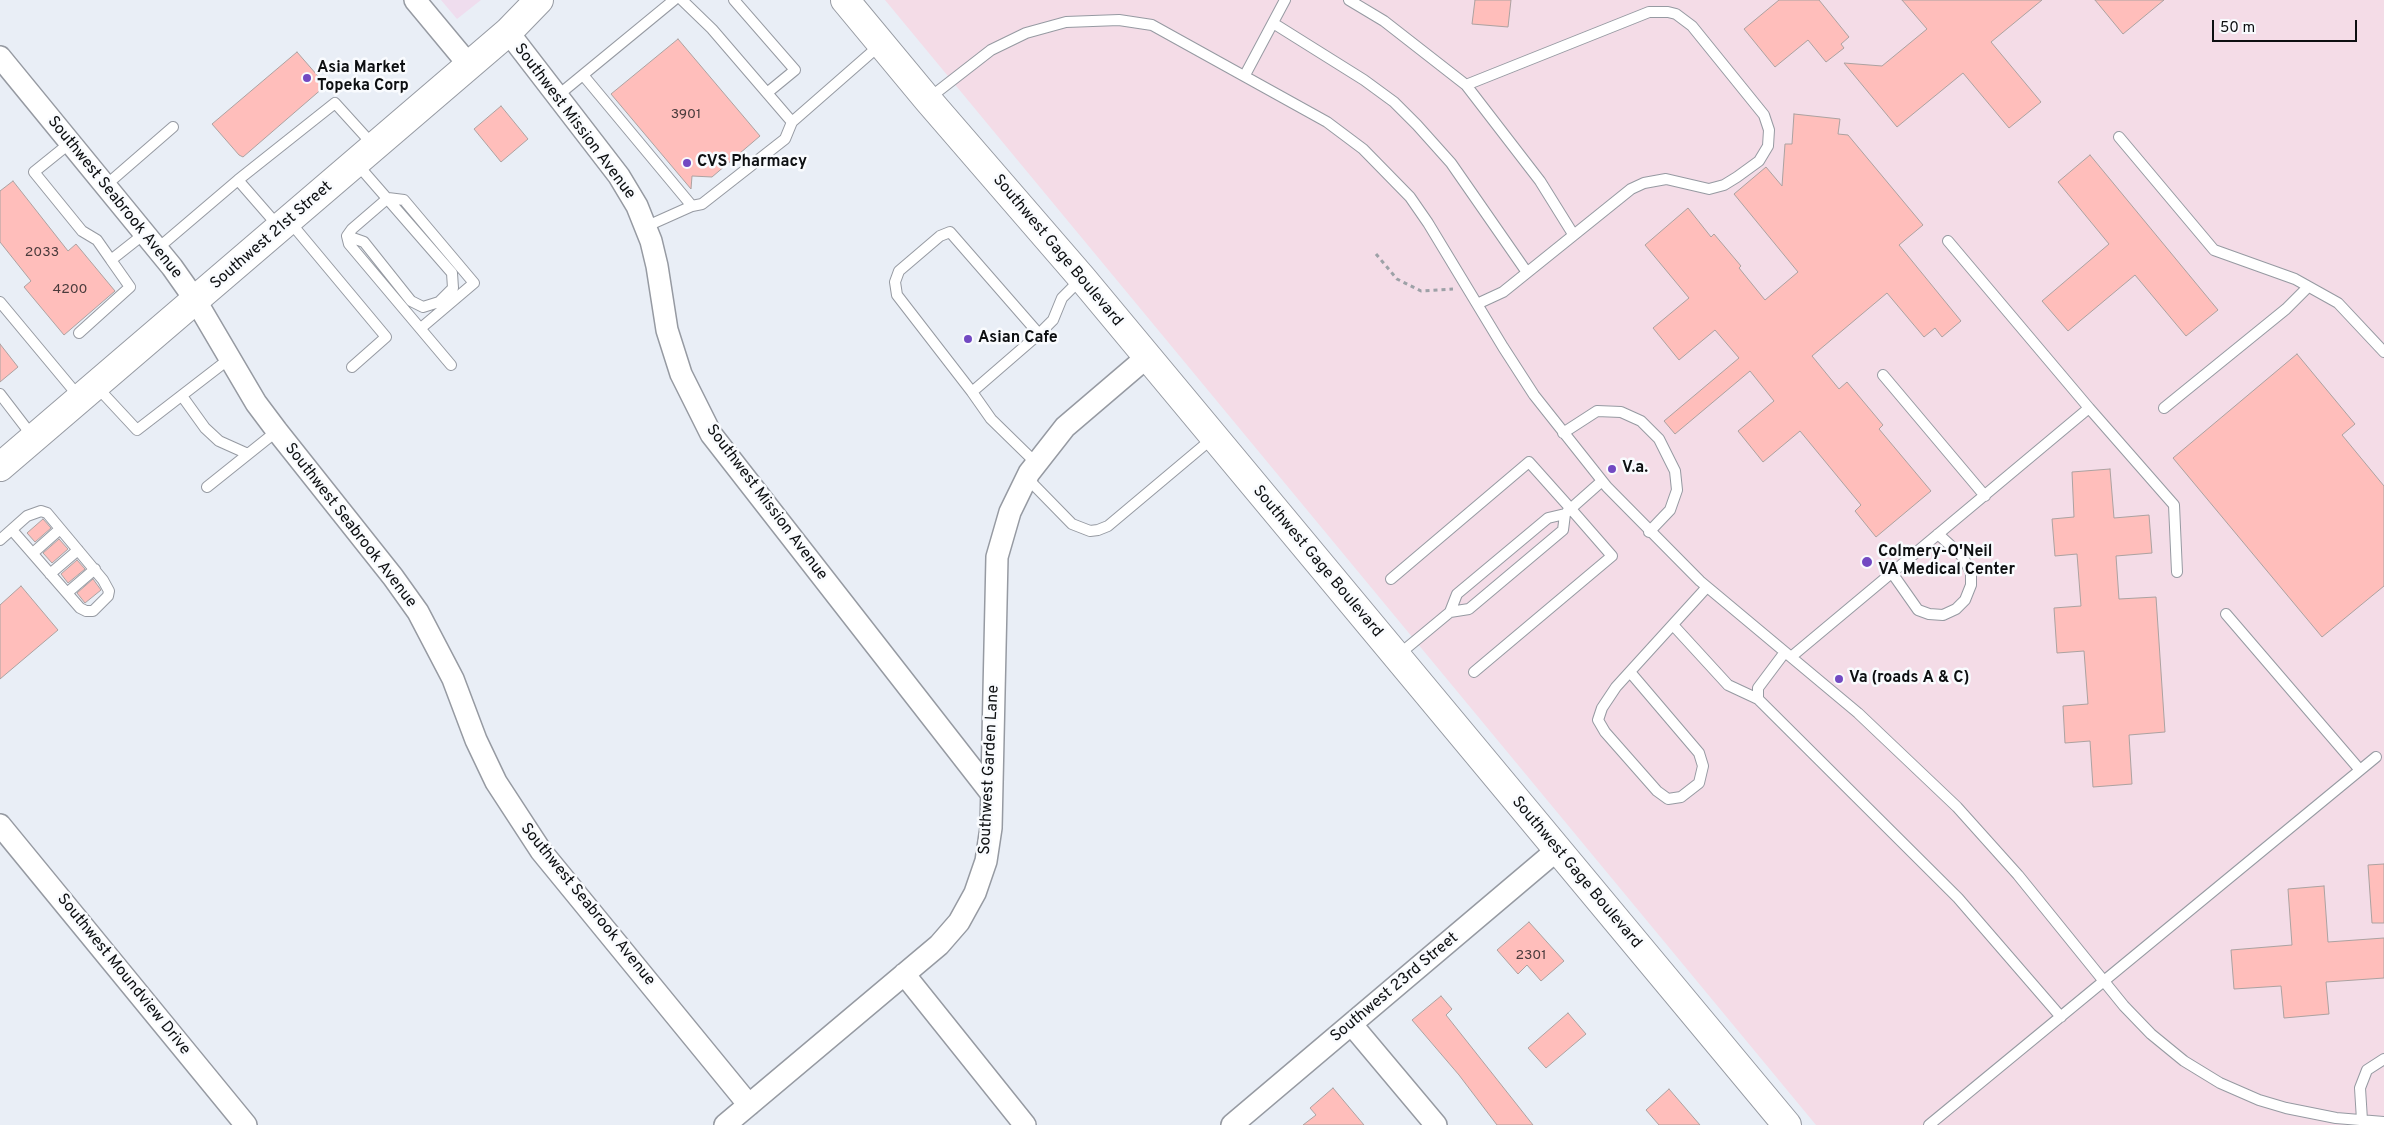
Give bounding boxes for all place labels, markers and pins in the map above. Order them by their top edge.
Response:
place label: Asia Market Topeka Corp [317,59,409,97]
marker: Asia Market Topeka Corp [301,72,313,84]
place label: CVS Pharmacy [697,153,807,173]
marker: CVS Pharmacy [681,157,693,169]
place label: Asian Cafe [978,329,1058,349]
marker: Asian Cafe [962,333,974,345]
place label: V.a. [1622,459,1648,479]
marker: V.a. [1606,463,1618,475]
place label: Colmery-O'Neil VA Medical Center [1878,543,2015,581]
marker: Colmery-O'Neil VA Medical Center [1860,555,1874,569]
place label: Va (roads A & C) [1849,669,1969,689]
marker: Va (roads A & C) [1833,673,1845,685]

